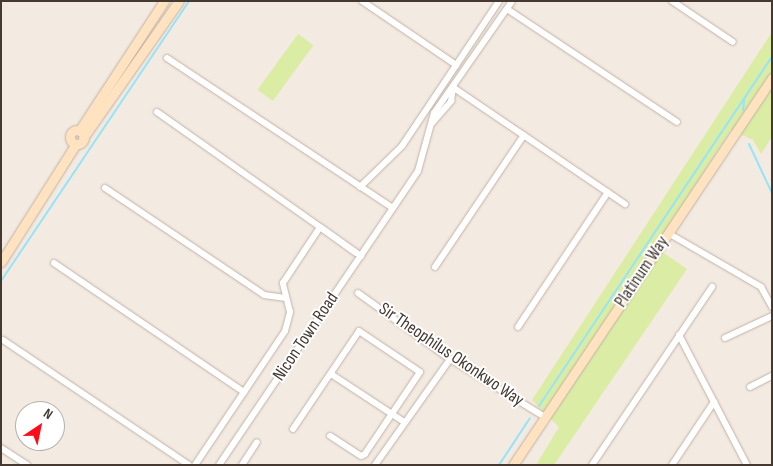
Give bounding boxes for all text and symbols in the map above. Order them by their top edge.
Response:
street label: Platinum Way [610,232,674,312]
street label: Nicon Town Road [269,289,343,385]
street label: Sir Theophilus Okonkwo Way [374,298,528,412]
north arrow [15,401,65,451]
text: N [40,405,56,423]

